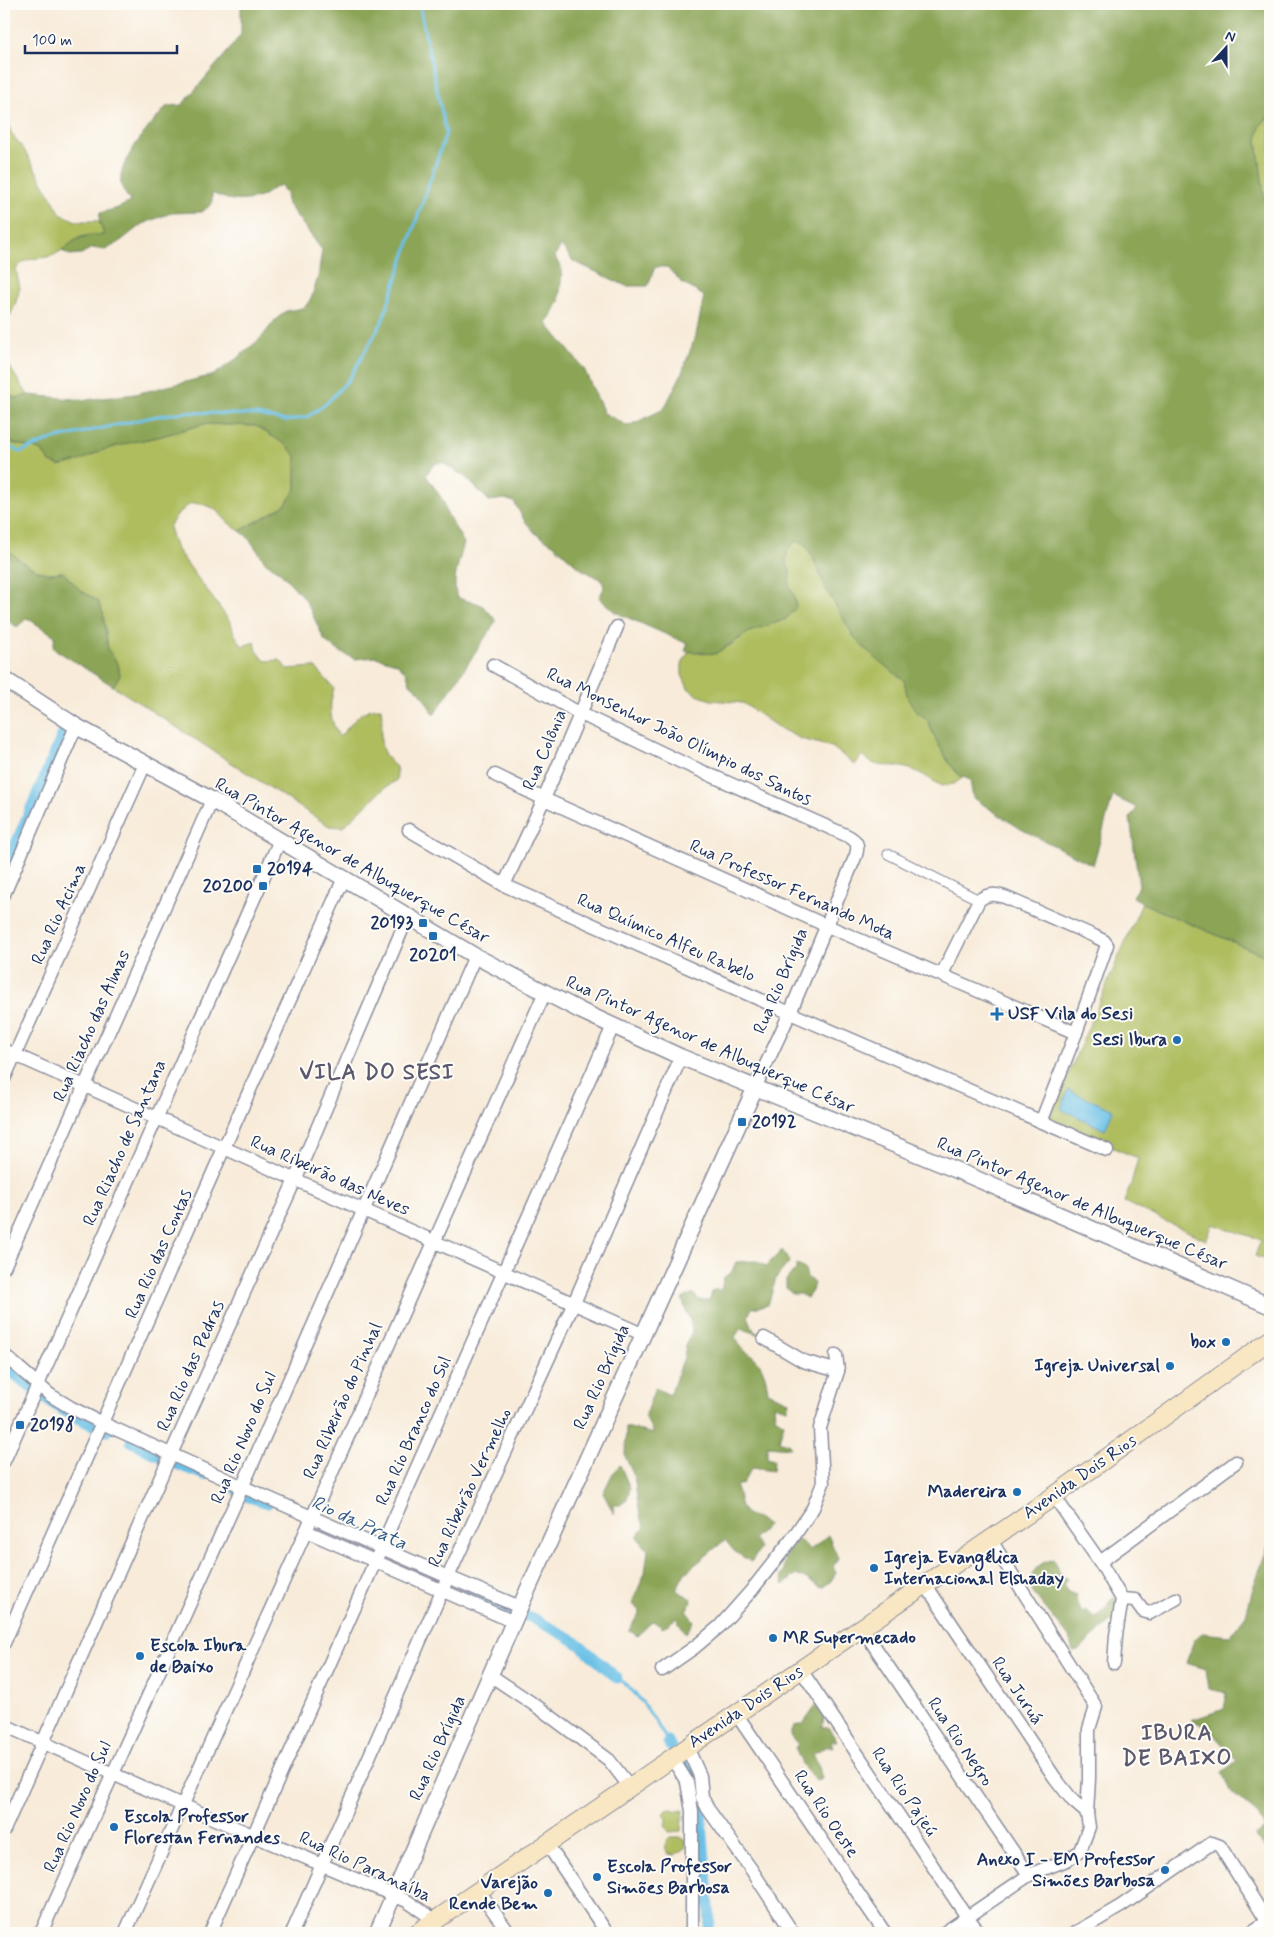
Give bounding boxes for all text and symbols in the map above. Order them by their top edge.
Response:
scale bar [25,22,178,54]
north arrow [1202,22,1252,72]
text: N [1223,27,1238,47]
text: 100 m [32,31,72,51]
street label: Rua Monsenhor João Olímpio dos Santos [542,662,816,812]
street label: Rua Colônia [517,706,573,794]
street label: Rua Pintor Agenor de Albuquerque César [209,772,494,952]
street label: Rua Professor Fernando Mota [686,834,898,946]
place label: 20194 [267,857,313,881]
street label: Rua Rio Acima [26,859,92,969]
marker: 20194 [251,863,263,875]
place label: 20200 [203,874,253,898]
marker: 20200 [257,880,269,892]
street label: Rua Químico Alfeu Rabelo [573,888,759,988]
place label: 20193 [370,911,413,935]
marker: 20193 [417,917,429,929]
street label: Rua Rio Brígida [748,924,814,1038]
marker: 20201 [427,930,439,942]
place label: 20201 [409,943,457,967]
street label: Rua Riacho das Almas [48,946,136,1106]
street label: Rua Pintor Agenor de Albuquerque César [561,970,859,1122]
place label: USF Vila do Sesi [1008,1002,1133,1026]
marker: USF Vila do Sesi [990,1007,1004,1021]
place label: Sesi Ibura [1092,1028,1167,1052]
marker: Sesi Ibura [1171,1034,1183,1046]
street label: Rua Riacho de Santana [78,1056,172,1230]
district label: VILA DO SESI [300,1059,454,1087]
place label: 20192 [752,1110,796,1134]
marker: 20192 [736,1116,748,1128]
street label: Rua Ribeirão das Neves [246,1130,414,1222]
street label: Rua Pintor Agenor de Albuquerque César [932,1132,1232,1278]
street label: Rua Rio das Contas [120,1185,198,1323]
street label: Rua Rio das Pedras [151,1297,231,1435]
street label: Rua Ribeirão do Pinhal [298,1319,388,1483]
street label: Rua Rio Brígida [568,1321,636,1433]
place label: box [1190,1330,1216,1354]
marker: box [1220,1336,1232,1348]
street label: Rua Rio Branco do Sul [370,1353,458,1509]
place label: Igreja Universal [1034,1354,1161,1378]
marker: Igreja Universal [1164,1360,1176,1372]
street label: Rua Rio Novo do Sul [205,1368,283,1508]
street label: Rua Ribeirão Vermelho [423,1404,518,1572]
place label: 20198 [30,1413,75,1437]
marker: 20198 [14,1419,26,1431]
street label: Avenida Dois Rios [1018,1429,1142,1525]
place label: Madereira [927,1480,1007,1504]
marker: Madereira [1011,1486,1023,1498]
water label: Rio da Prata [307,1490,411,1556]
place label: Igreja Evangélica Internacional Elshaday [884,1546,1064,1591]
marker: Igreja Evangélica Internacional Elshaday [868,1562,880,1574]
place label: MR Supermecado [783,1626,916,1650]
marker: MR Supermecado [767,1632,779,1644]
place label: Escola Ibura de Baixo [150,1634,247,1679]
marker: Escola Ibura de Baixo [134,1650,146,1662]
street label: Rua Juruá [985,1652,1049,1730]
street label: Avenida Dois Rios [684,1660,808,1754]
street label: Rua Rio Brígida [404,1692,472,1804]
street label: Rua Rio Negro [920,1693,999,1792]
district label: IBURA DE BAIXO [1122,1720,1232,1773]
street label: Rua Rio Novo do Sul [38,1738,118,1876]
street label: Rua Rio Pajeú [865,1743,943,1841]
street label: Rua Rio Oeste [788,1765,864,1863]
place label: Escola Professor Florestan Fernandes [124,1805,280,1850]
marker: Escola Professor Florestan Fernandes [108,1821,120,1833]
street label: Rua Rio Paranaíba [295,1826,435,1908]
place label: Anexo I - EM Professor Simões Barbosa [977,1848,1155,1893]
place label: Escola Professor Simões Barbosa [607,1855,732,1900]
marker: Anexo I - EM Professor Simões Barbosa [1159,1864,1171,1876]
place label: Varejão Rende Bem [449,1871,538,1916]
marker: Escola Professor Simões Barbosa [591,1871,603,1883]
marker: Varejão Rende Bem [542,1887,554,1899]

